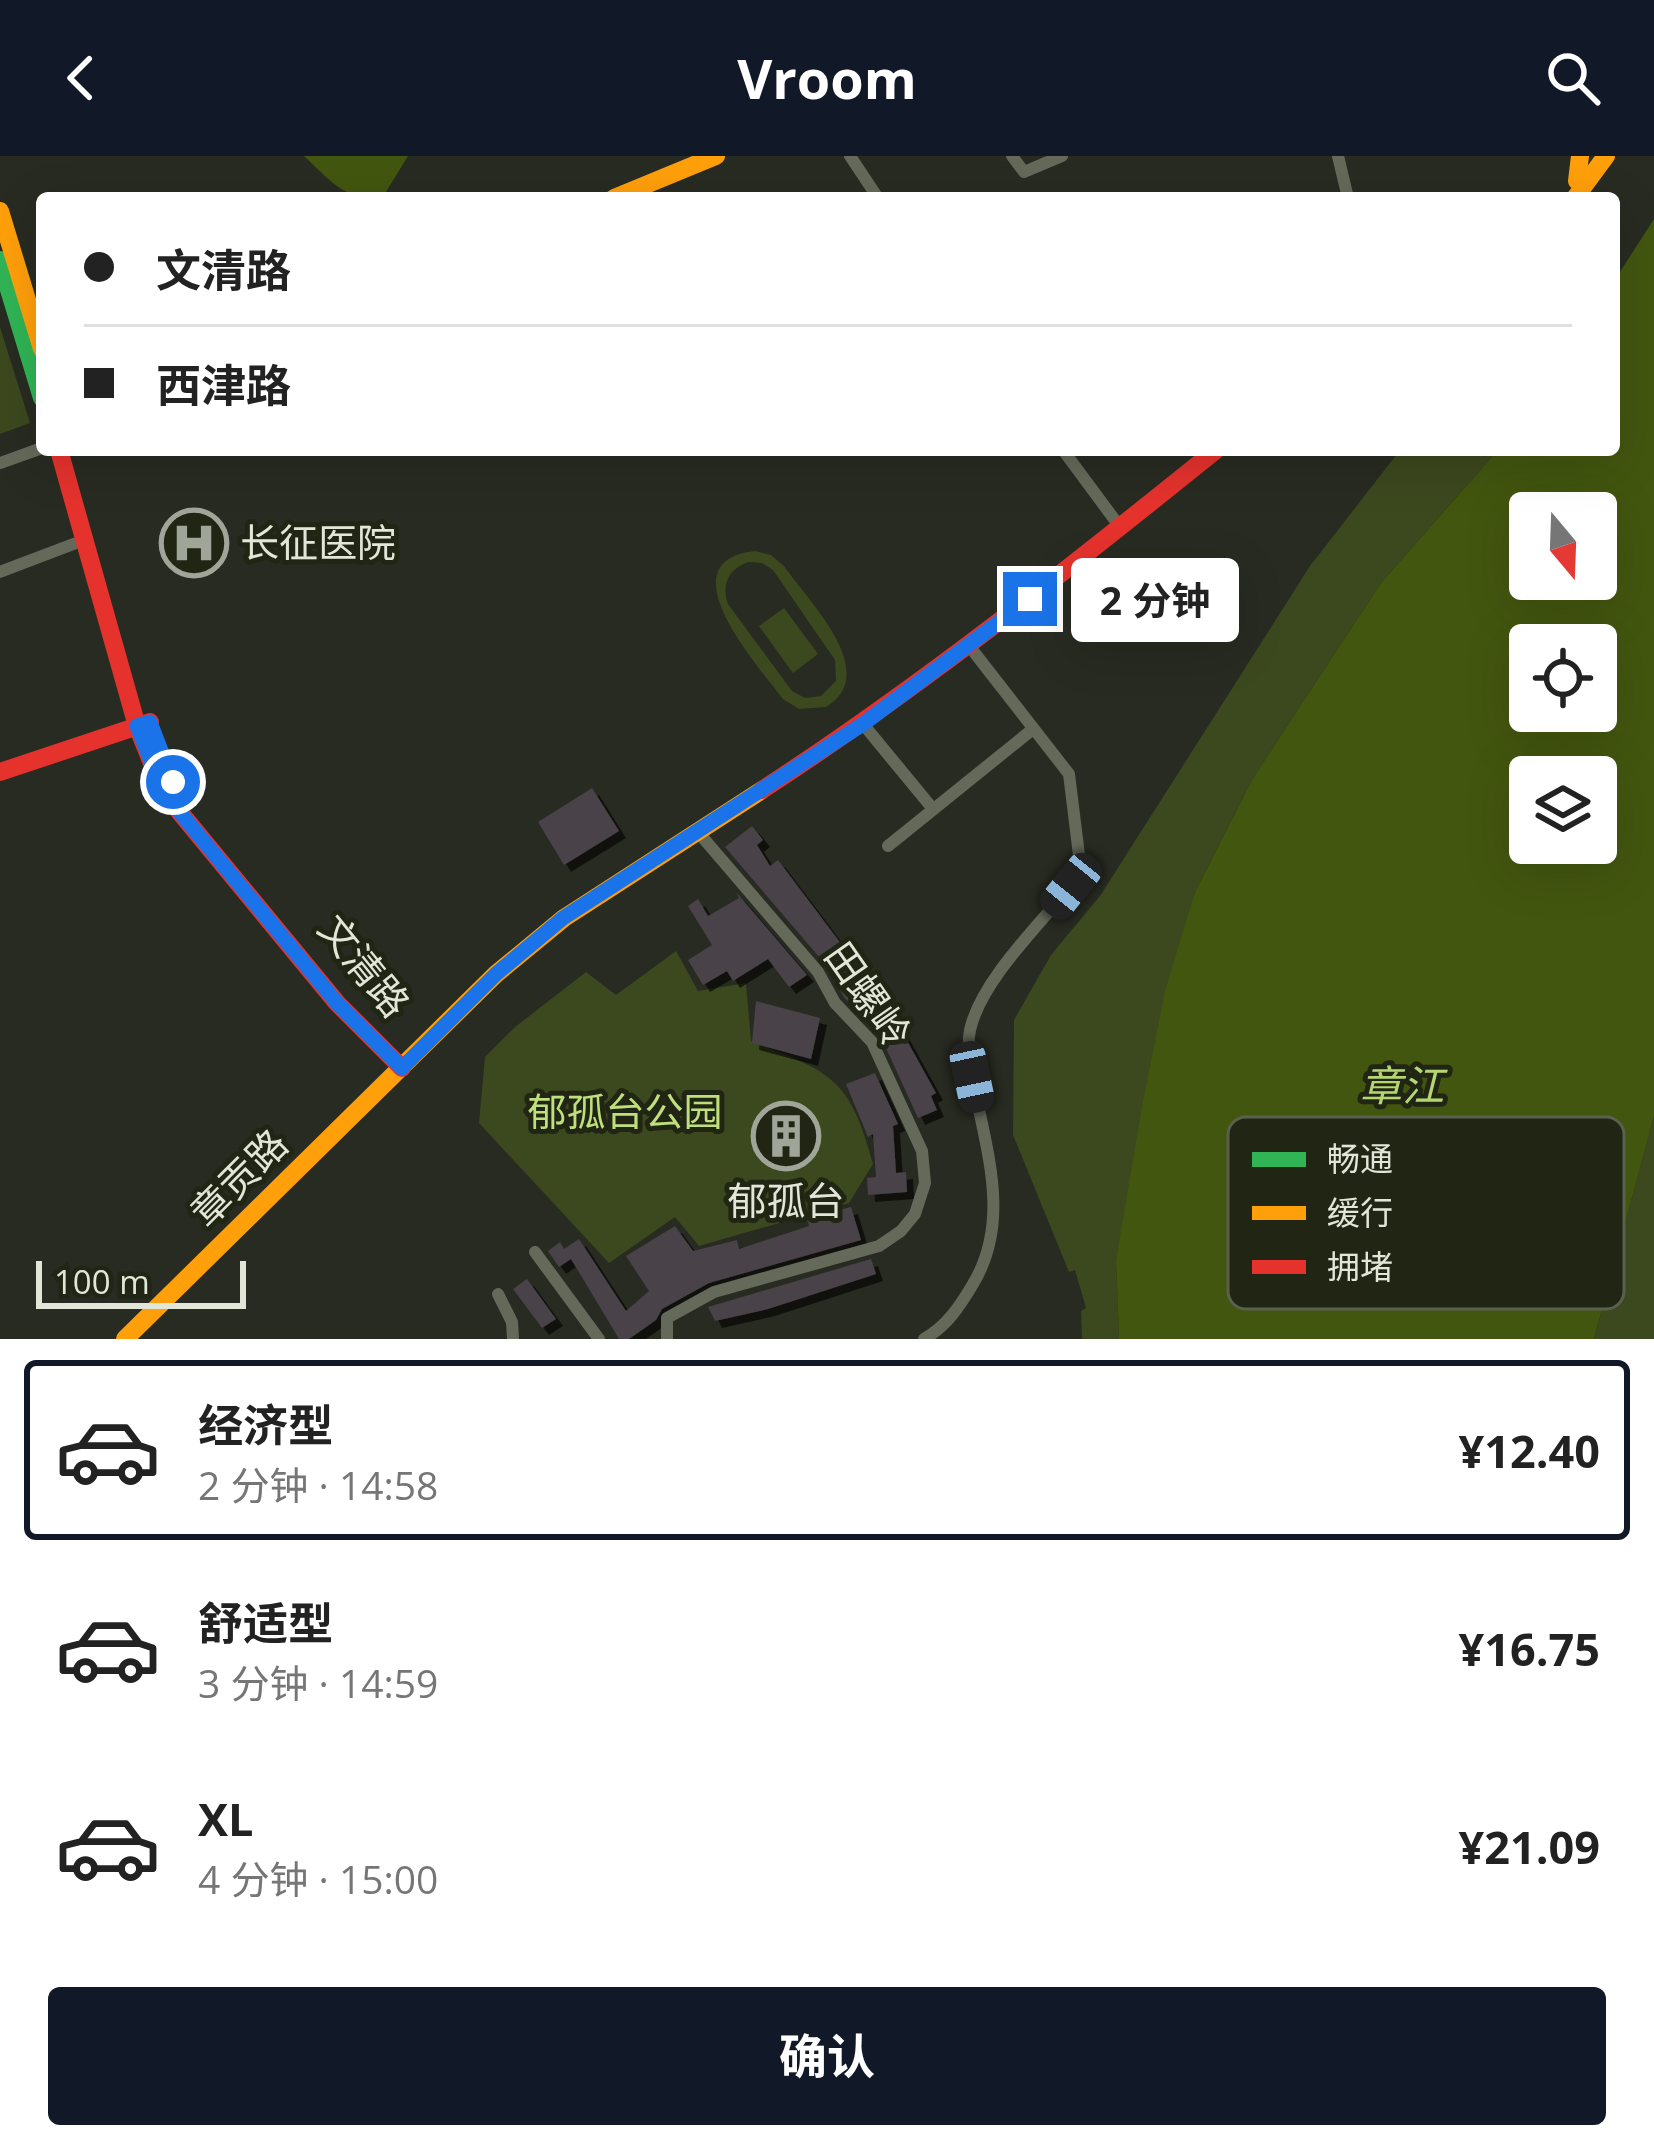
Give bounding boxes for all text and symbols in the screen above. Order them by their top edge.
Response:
text: Vroom [737,41,917,115]
icon: back [48,45,114,111]
icon: search [1540,45,1606,111]
text: 文清路 [156,239,291,300]
text: 西津路 [156,354,291,415]
north arrow [1509,492,1617,600]
map controls [1509,492,1617,864]
hospital icon: 长征医院 [159,508,229,578]
place label: 长征医院 [240,515,396,568]
callout: 2 分钟 [1072,557,1240,641]
route end [1003,572,1057,626]
text: 2 分钟 [1100,573,1210,626]
button: locate [1509,624,1617,732]
route start [146,755,200,809]
button: layers [1509,756,1617,864]
car [1034,847,1108,925]
street label: 文清路 [308,903,423,1027]
street label: 田螺岭 [814,931,924,1057]
car [947,1038,997,1116]
water label: 章江 [1360,1056,1448,1113]
park label: 郁孤台公园 [527,1084,723,1137]
building icon: 郁孤台 [751,1101,821,1171]
street label: 章贡路 [178,1117,298,1237]
legend [1228,1117,1624,1309]
text: 畅通 [1327,1136,1393,1181]
place label: 郁孤台 [727,1173,845,1226]
text: 缓行 [1327,1190,1393,1235]
text: 拥堵 [1327,1244,1393,1289]
scale bar [36,1255,246,1308]
text: 100 m [54,1259,150,1304]
text: 经济型 [198,1394,333,1455]
icon: car [54,1396,162,1504]
text: ¥12.40 [1459,1420,1600,1481]
text: 2 分钟 · 14:58 [198,1458,438,1511]
text: 舒适型 [198,1592,333,1653]
icon: car [54,1594,162,1702]
text: ¥16.75 [1459,1618,1600,1679]
text: 3 分钟 · 14:59 [198,1656,438,1709]
text: XL [198,1788,253,1849]
icon: car [54,1792,162,1900]
text: ¥21.09 [1459,1816,1600,1877]
text: 4 分钟 · 15:00 [198,1852,438,1905]
button: 确认 [48,1987,1606,2125]

